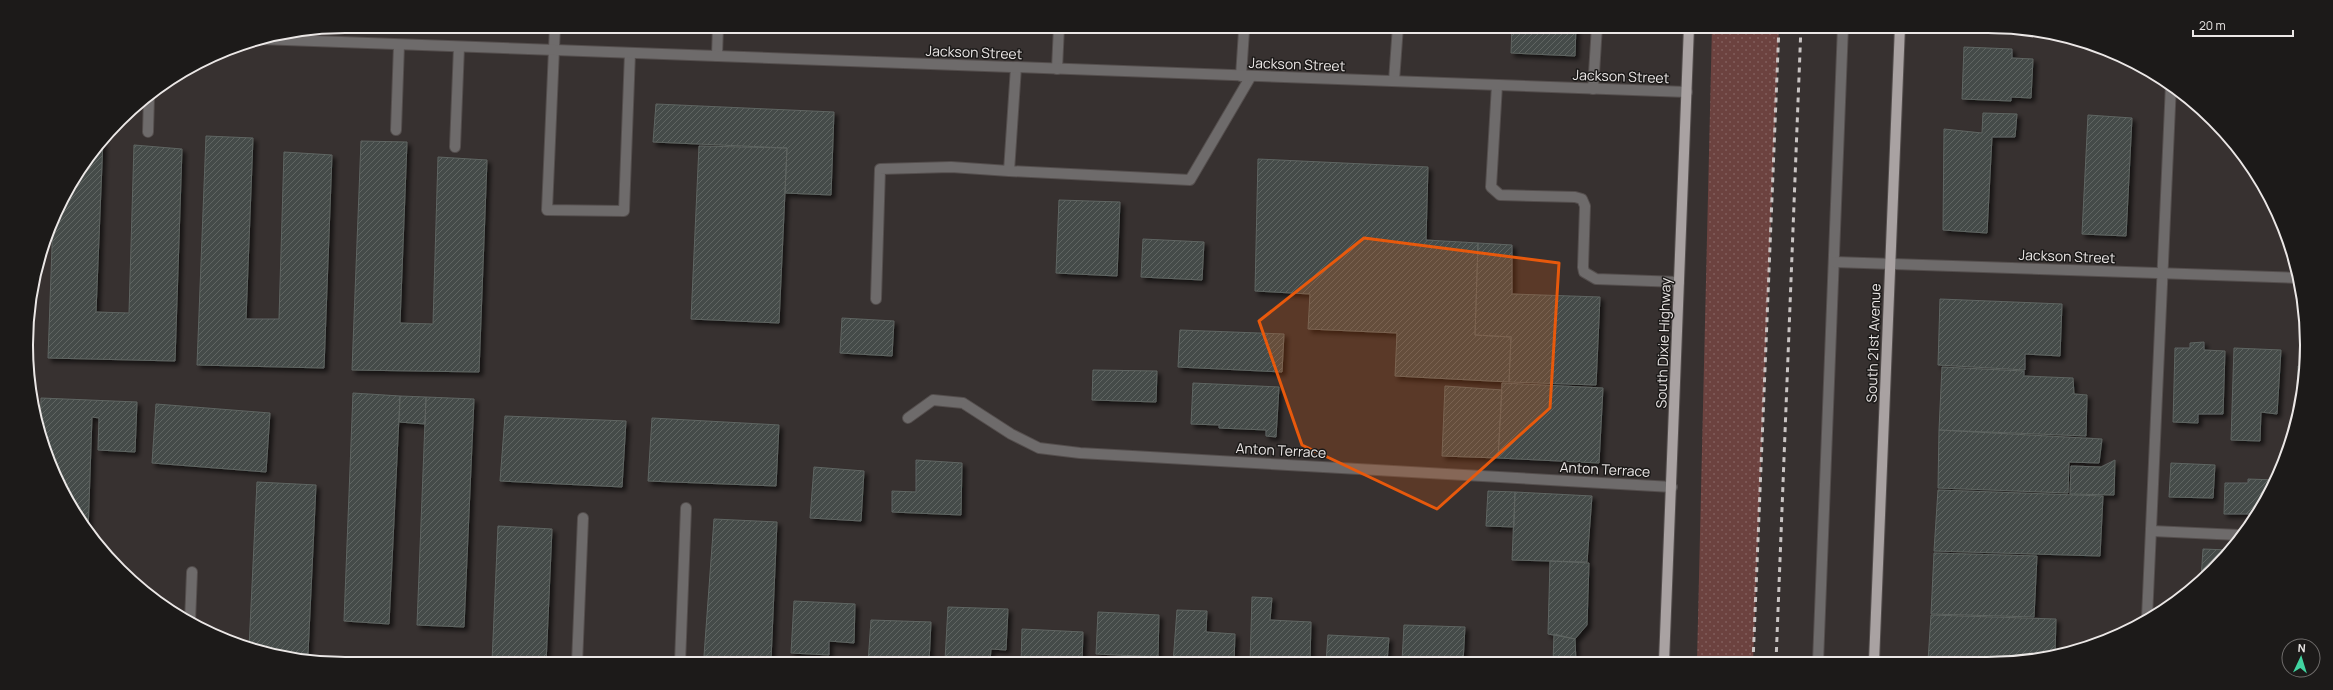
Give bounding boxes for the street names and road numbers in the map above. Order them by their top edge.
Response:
street label: Jackson Street [925,41,1023,63]
street label: Jackson Street [1248,53,1346,75]
street label: Jackson Street [1572,65,1670,87]
street label: Jackson Street [2018,245,2116,267]
street label: South Dixie Highway [1651,277,1675,409]
street label: South 21st Avenue [1861,283,1885,403]
street label: Anton Terrace [1235,438,1327,462]
street label: Anton Terrace [1559,457,1651,481]

